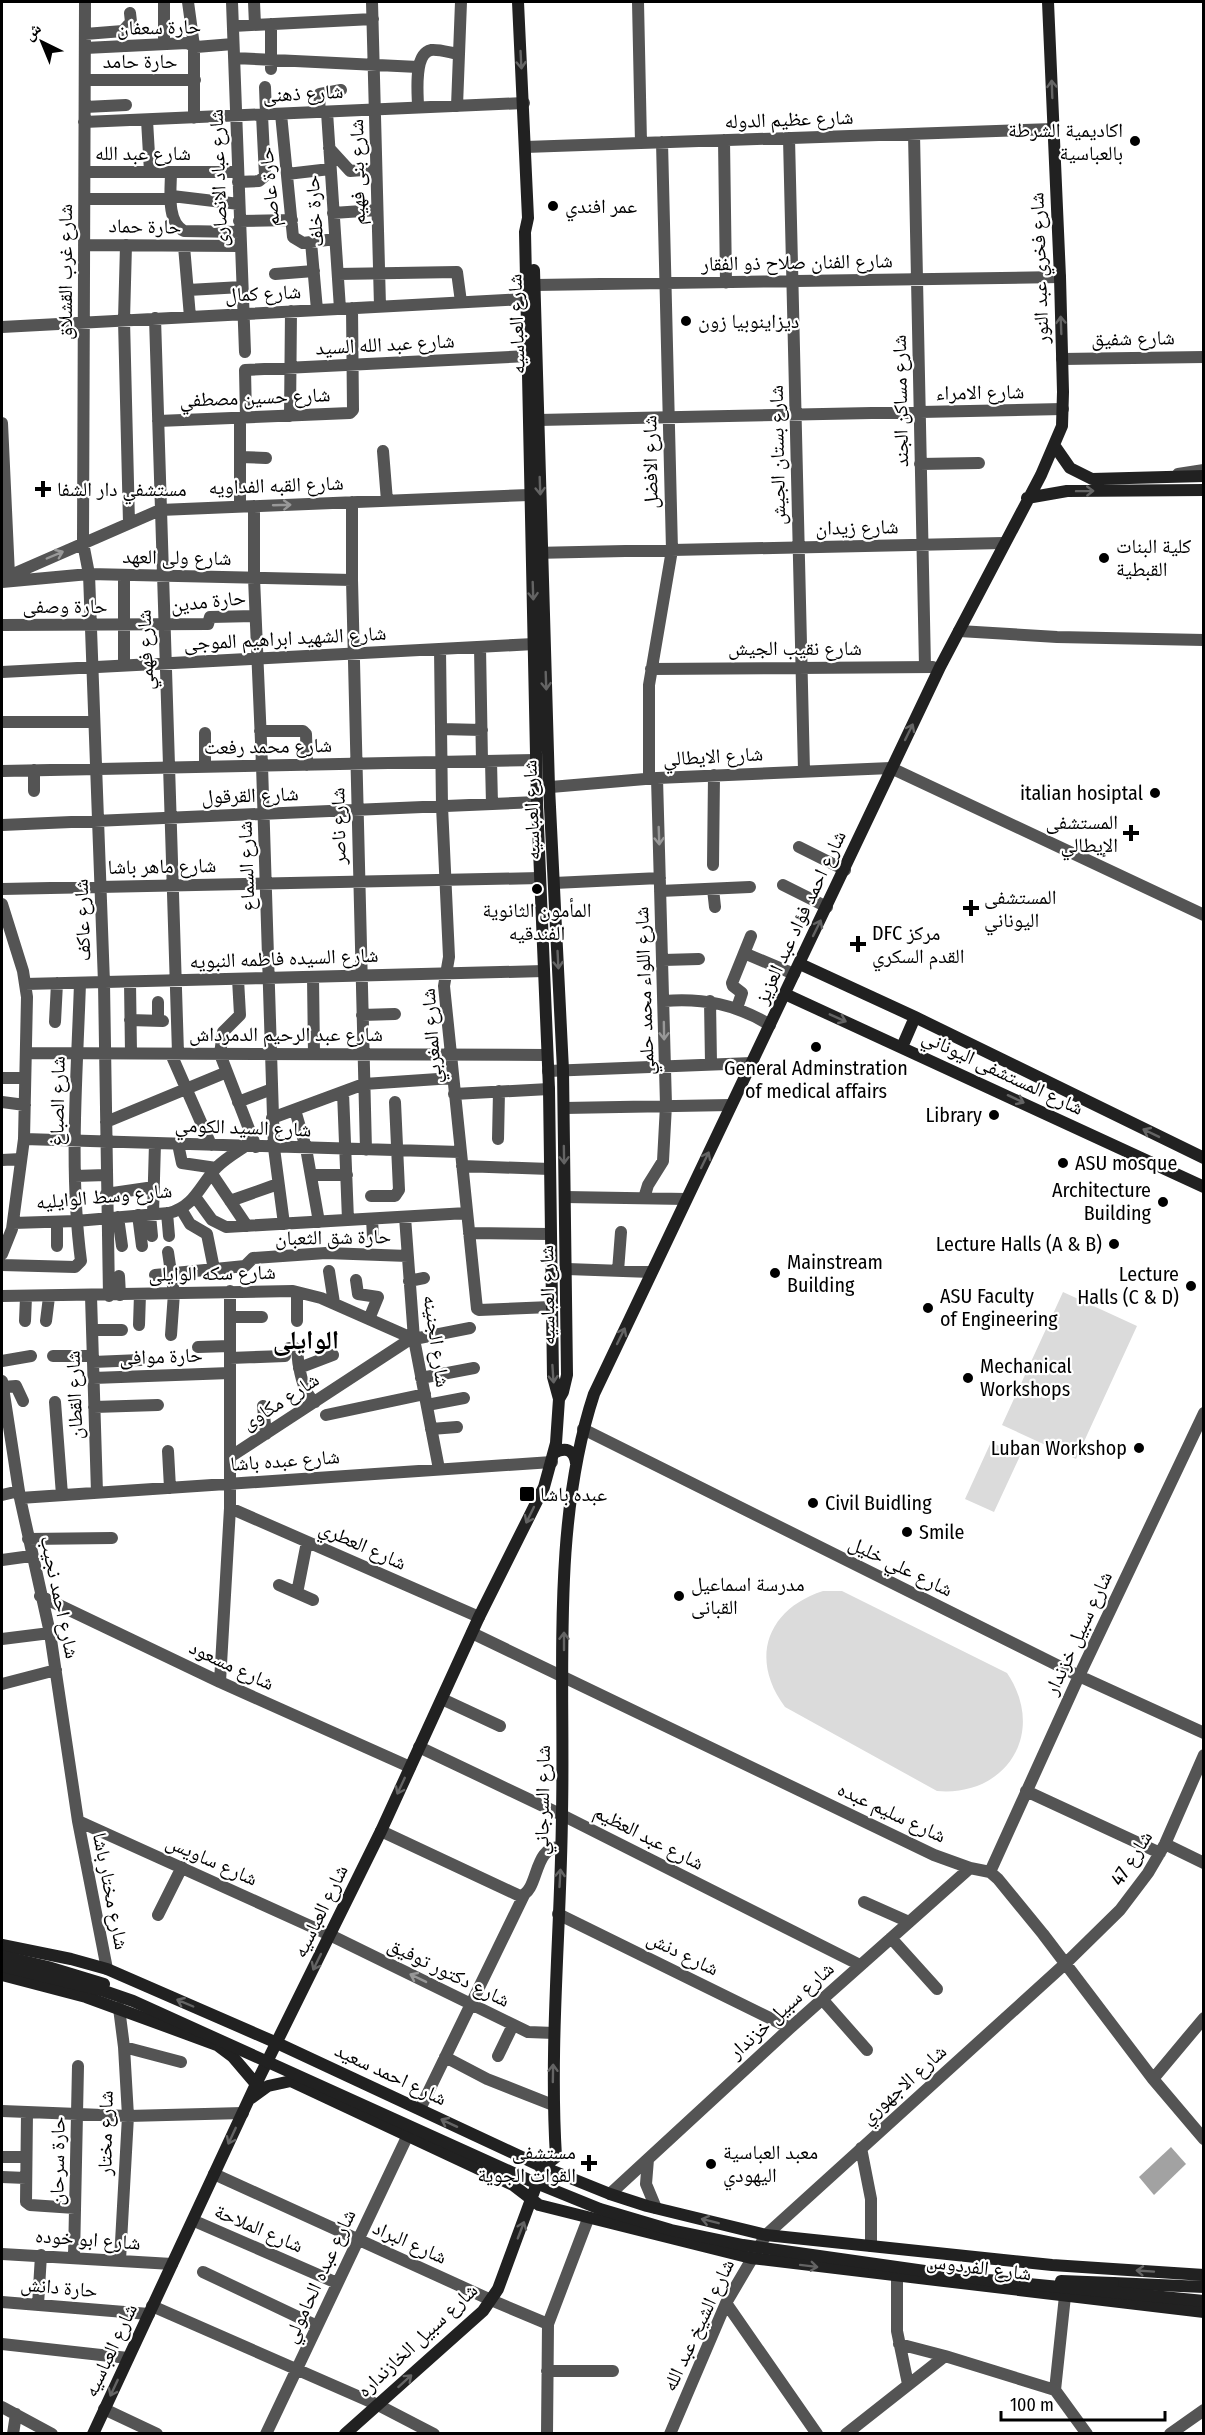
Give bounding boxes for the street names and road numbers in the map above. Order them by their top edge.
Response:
street label: حارة سعفان [117,14,202,40]
street label: حارة حامد [103,49,178,73]
street label: شارع ذهنى [262,79,344,108]
street label: شارع عظيم الدوله [724,105,854,135]
street label: شارع عباد الانصارى [204,109,233,247]
street label: شارع بنى فهيم [344,119,372,225]
street label: شارع عبد الله [95,141,191,166]
street label: حارة عاصم [254,146,286,228]
street label: حارة خلف [299,174,328,248]
street label: شارع فخري عبد النور [1024,192,1058,345]
street label: شارع غرب القشلاق [53,204,78,340]
street label: حارة حماد [108,213,182,239]
street label: شارع الفنان صلاح ذو الفقار [700,248,893,277]
street label: شارع العباسيه [502,273,531,375]
street label: شارع كمال [224,279,302,308]
street label: شارع شفيق [1091,325,1175,352]
street label: شارع عبد الله السيد [315,328,455,361]
street label: شارع مساكن الجند [887,335,914,467]
street label: شارع الامراء [936,379,1024,406]
street label: شارع حسين مصطفي [179,382,331,416]
street label: شارع بستان الجيش [764,385,791,525]
street label: شارع الافضل [637,415,664,509]
street label: شارع القبه الفداويه [208,471,344,500]
street label: شارع زيدان [815,514,899,541]
street label: شارع ولى العهد [122,544,232,571]
street label: حارة مدين [169,585,247,617]
street label: حارة وصفى [23,594,108,618]
street label: شارع فهمي [132,609,162,691]
street label: شارع الشهيد ابراهيم الموجى [183,621,387,657]
street label: شارع نقيب الجيش [728,636,862,661]
street label: شارع محمد رفعت [204,733,332,760]
street label: شارع الايطالي [662,741,764,775]
street label: شارع العباسيه [517,759,546,861]
street label: شارع القرقول [201,781,299,810]
street label: شارع ناصر [325,787,352,866]
street label: شارع السماع [232,820,261,912]
street label: شارع احمد فؤاد عبد العزيز [749,826,852,1009]
street label: شارع ماهر باشا [107,853,217,880]
street label: شارع عاكف [69,878,96,962]
street label: شارع اللواء محمد حلمي [629,906,663,1076]
street label: شارع السيده فاطمه النبويه [189,943,379,974]
street label: شارع المغربي [416,987,450,1085]
street label: شارع عبد الرحيم الدمرداش [189,1022,383,1048]
street label: شارع المستشفى اليوناني [917,1024,1087,1124]
street label: شارع الصباغ [44,1056,71,1146]
street label: شارع السيد الكومي [174,1113,312,1145]
street label: شارع وسط الوايليه [35,1178,173,1215]
street label: حارة شق الثعبان [275,1224,392,1250]
street label: شارع العباسيه [534,1245,561,1345]
street label: شارع سكه الوايلى [148,1260,276,1287]
street label: شارع الجنينه [418,1293,455,1389]
street label: حارة موافى [119,1343,204,1369]
street label: شارع القطان [60,1350,89,1440]
street label: شارع مكاوى [237,1367,324,1436]
street label: شارع عبده باشا [229,1444,341,1477]
street label: شارع العطري [314,1515,410,1579]
street label: شارع علي خليل [843,1530,957,1605]
street label: شارع احمد نجيب [34,1533,85,1661]
street label: شارع سبيل خزندار [1038,1567,1118,1700]
street label: شارع مسعود [185,1635,278,1696]
street label: شارع السرجاني [529,1745,559,1855]
street label: شارع سليم عبده [833,1776,950,1849]
street label: شارع عبد العظيم [589,1799,708,1877]
street label: شارع 47 [1105,1826,1158,1890]
street label: شارع ساويس [162,1829,261,1892]
street label: شارع مختار باشا [87,1830,134,1952]
street label: شارع العباسيه [287,1861,354,1962]
street label: شارع دنش [643,1925,723,1982]
street label: شارع دكتور توفيق [384,1932,514,2013]
street label: شارع سبيل خزندار [723,1956,839,2065]
street label: شارع احمد سعيد [331,2038,451,2111]
street label: شارع الاجهوري [855,2039,954,2132]
street label: شارع مختار [92,2090,119,2177]
street label: حارة سرحان [44,2116,70,2206]
street label: شارع الملاحة [211,2199,307,2258]
street label: شارع عبده الحامولي [278,2205,364,2348]
street label: شارع البراد [369,2215,451,2270]
street label: شارع ابو خوده [34,2223,141,2256]
street label: شارع الفردوس [925,2249,1033,2286]
street label: شارع الشيخ عبد الله [657,2255,740,2395]
street label: حارة دانش [19,2272,99,2302]
street label: شارع سبيل الخازنداره [352,2278,483,2403]
street label: شارع العباسيه [78,2299,143,2401]

